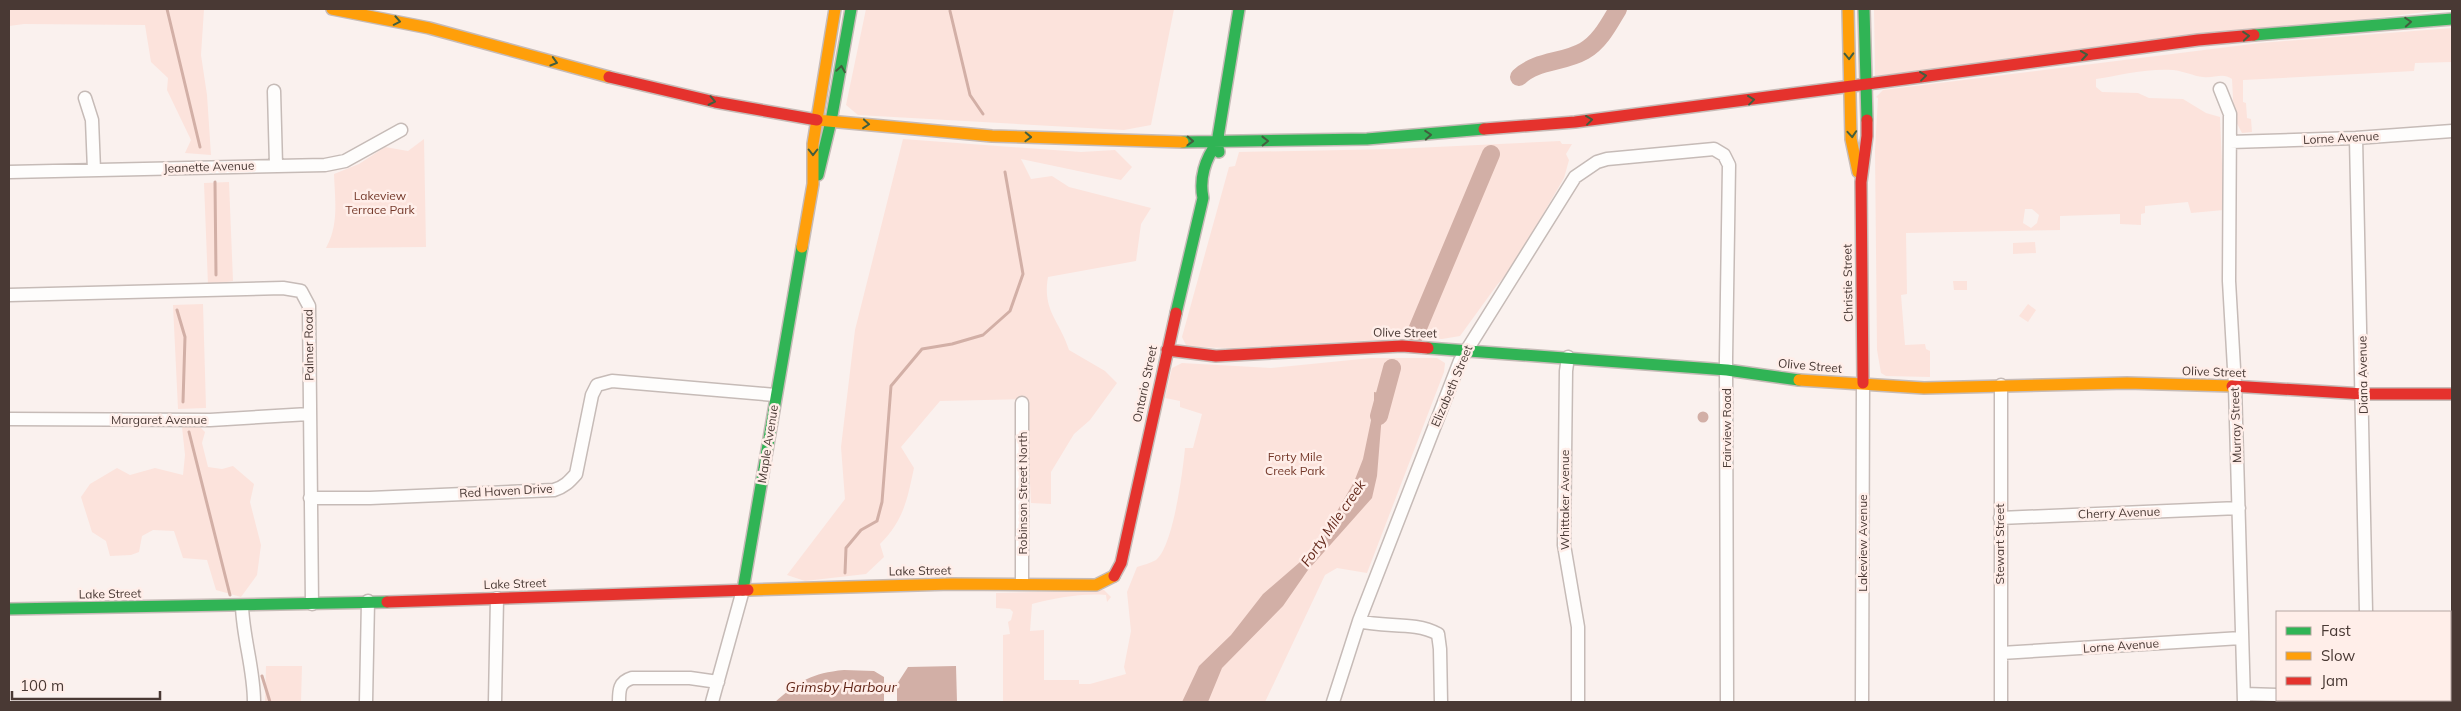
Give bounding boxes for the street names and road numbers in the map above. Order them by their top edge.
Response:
street label: Lorne Avenue [2303,128,2379,147]
street label: Jeanette Avenue [163,157,255,176]
street label: Christie Street [1839,244,1856,322]
street label: Palmer Road [300,309,317,381]
street label: Olive Street [1373,324,1437,341]
street label: Diana Avenue [2354,336,2371,414]
street label: Elizabeth Street [1428,343,1476,429]
street label: Ontario Street [1129,344,1160,424]
street label: Olive Street [1777,355,1843,376]
street label: Olive Street [2182,363,2246,380]
street label: Murray Street [2227,387,2244,463]
street label: Fairview Road [1719,388,1734,468]
street label: Maple Avenue [754,404,781,484]
street label: Margaret Avenue [111,412,207,427]
street label: Robinson Street North [1015,431,1030,555]
street label: Whittaker Avenue [1557,450,1572,550]
street label: Red Haven Drive [459,481,553,500]
street label: Lakeview Avenue [1855,494,1870,592]
street label: Stewart Street [1992,504,2007,584]
street label: Cherry Avenue [2078,504,2160,521]
street label: Lake Street [889,562,951,579]
street label: Lake Street [483,575,547,592]
street label: Lake Street [79,585,141,602]
street label: Lorne Avenue [2082,635,2159,656]

